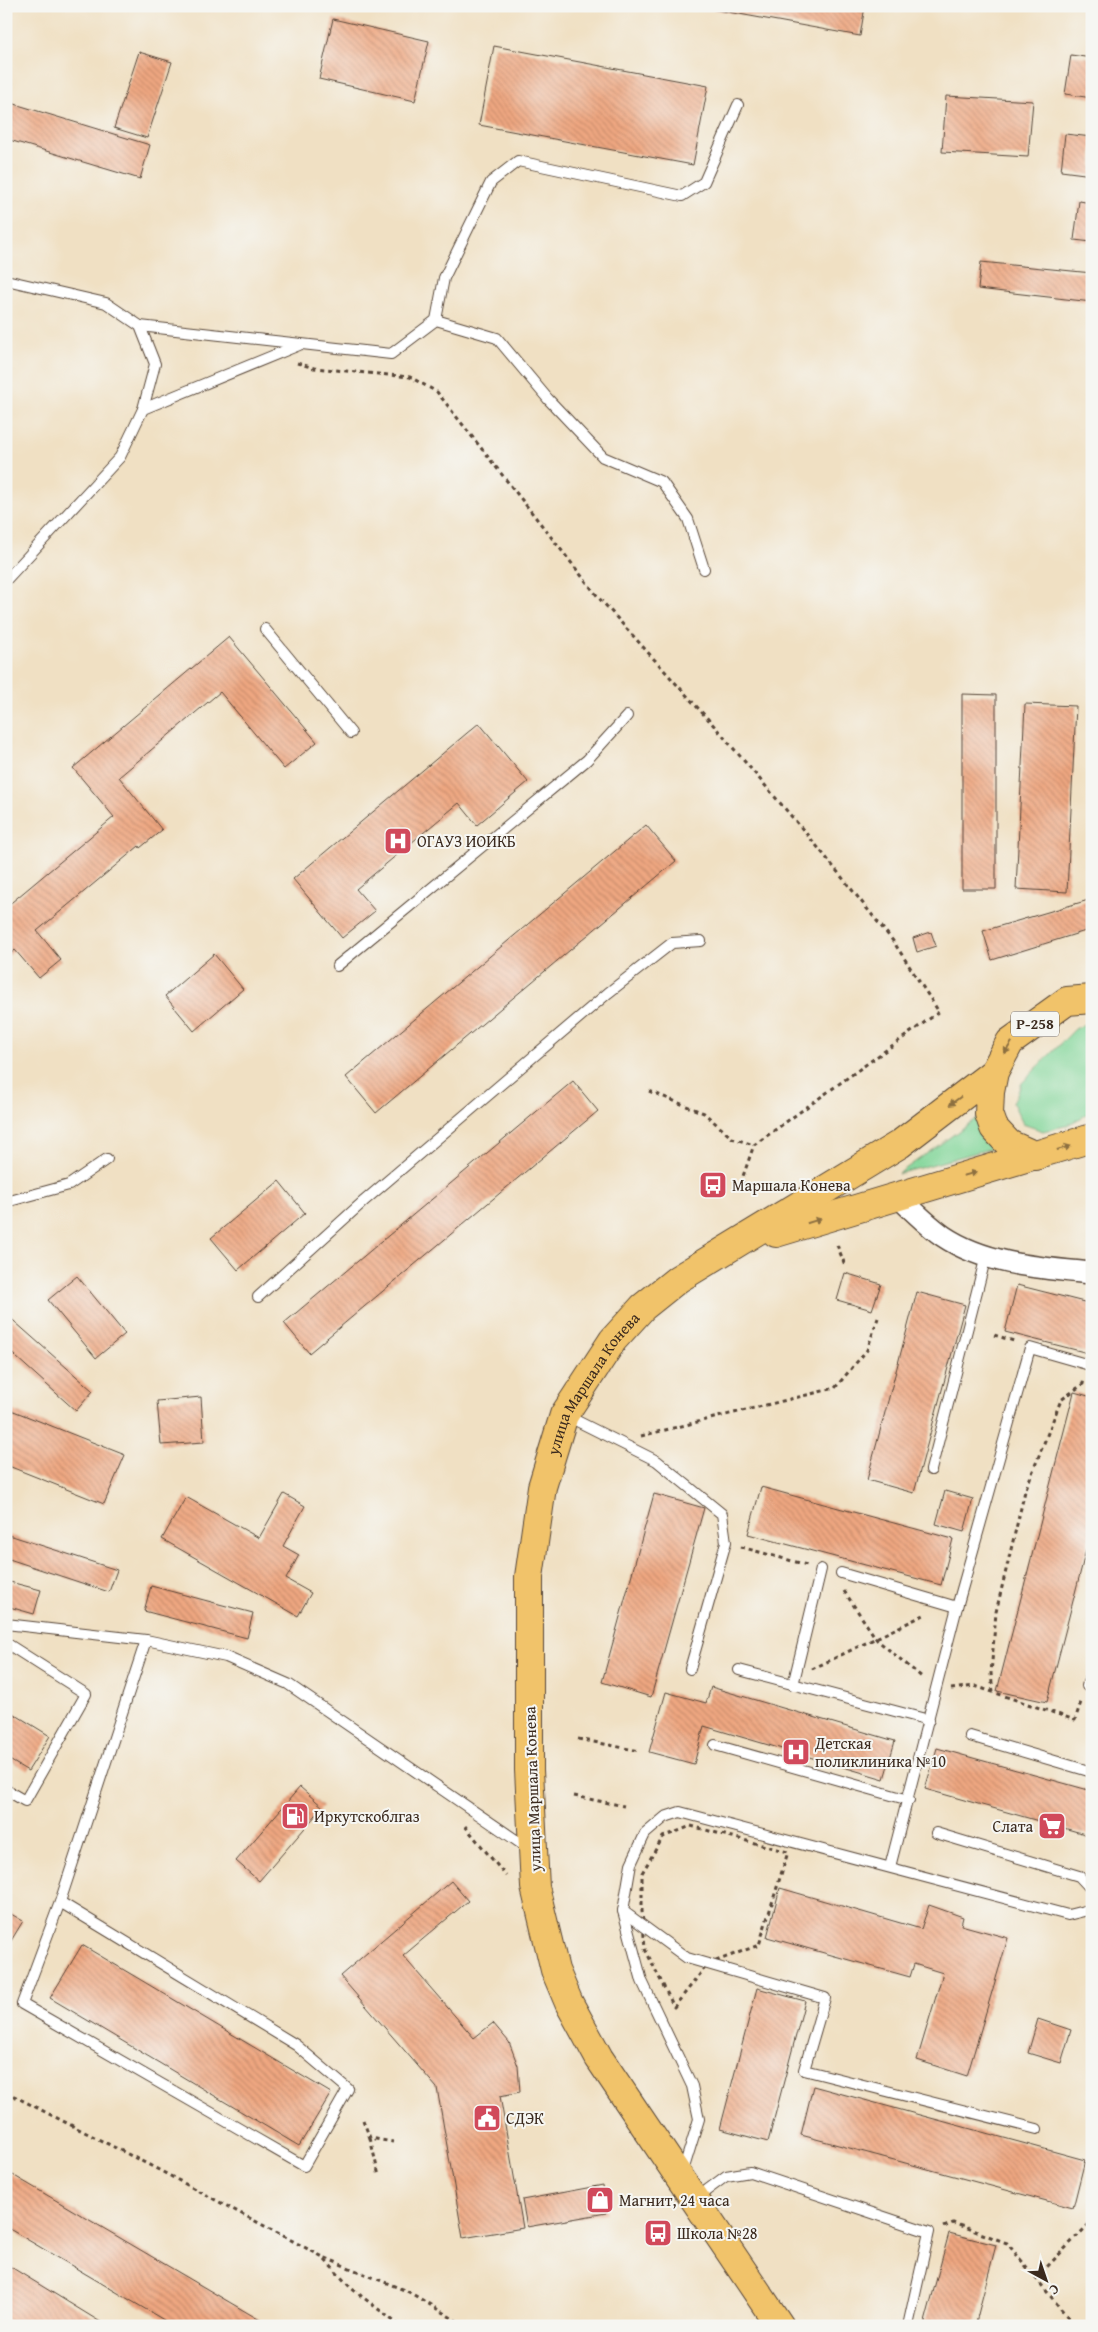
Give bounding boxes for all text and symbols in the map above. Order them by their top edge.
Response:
hospital icon: ОГАУЗ ИОИКБ [383,826,413,856]
place label: ОГАУЗ ИОИКБ [417,829,516,853]
road number: Р-258 [1011,1012,1059,1036]
one-way arrow [1003,1041,1012,1055]
one-way arrow [948,1096,962,1106]
one-way arrow [1057,1143,1072,1151]
bus stop icon: Маршала Конева [698,1170,728,1200]
one-way arrow [962,1170,977,1178]
place label: Маршала Конева [732,1173,851,1197]
one-way arrow [807,1217,822,1225]
street label: улица Маршала Конева [540,1306,645,1459]
street label: улица Маршала Конева [517,1706,547,1873]
place label: Детская поликлиника №10 [814,1731,946,1773]
hospital icon: Детская поликлиника №10 [781,1737,811,1767]
fuel station icon: Иркутскоблгаз [280,1801,310,1831]
place label: Иркутскоблгаз [314,1804,420,1828]
supermarket icon: Слата [1037,1811,1067,1841]
place label: Слата [993,1814,1033,1838]
public building icon: СДЭК [472,2103,502,2133]
place label: СДЭК [506,2106,544,2130]
shop icon: Магнит, 24 часа [585,2185,615,2215]
place label: Магнит, 24 часа [619,2188,730,2212]
bus stop icon: Школа №28 [643,2218,673,2248]
place label: Школа №28 [677,2221,758,2245]
north arrow [1020,2254,1070,2304]
text: С [1045,2280,1064,2300]

